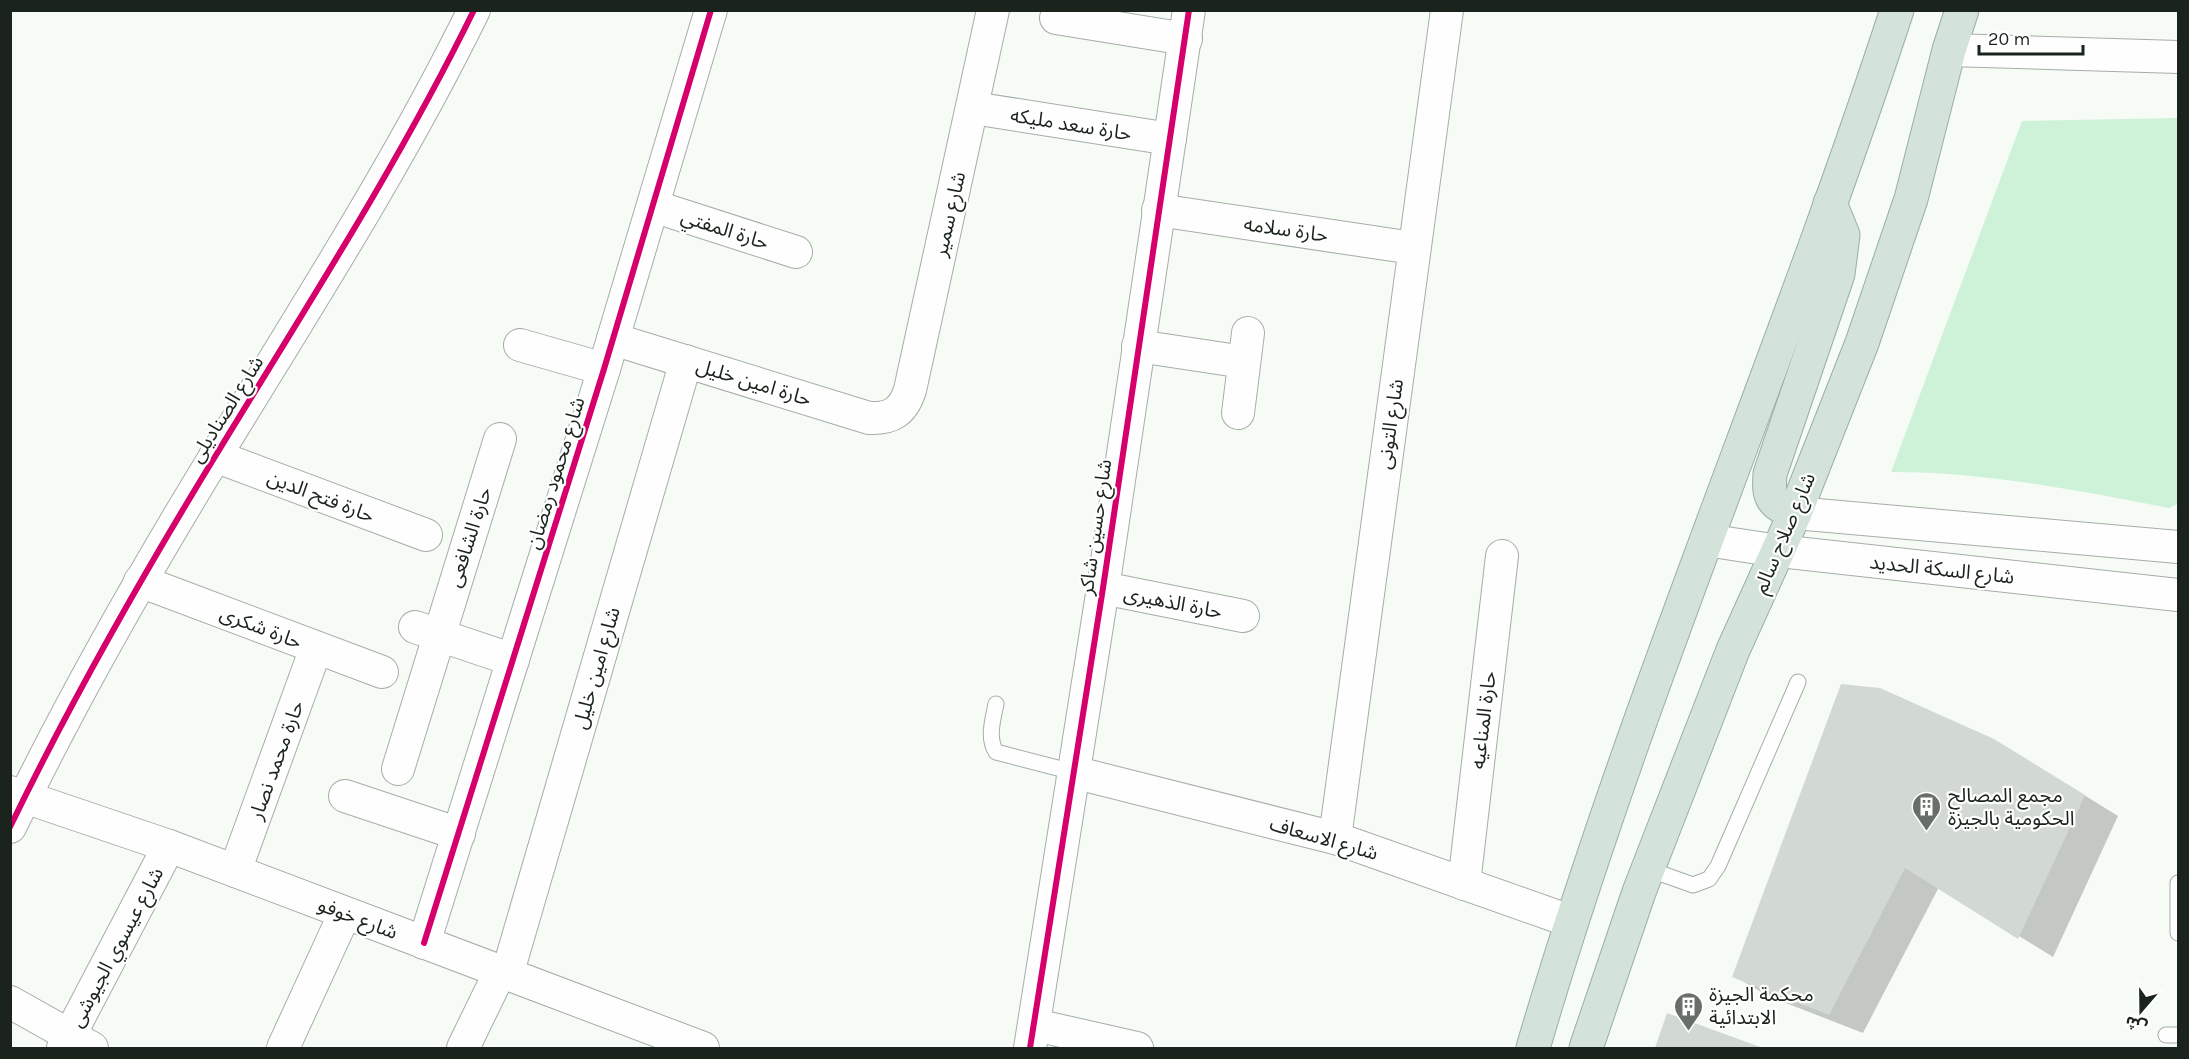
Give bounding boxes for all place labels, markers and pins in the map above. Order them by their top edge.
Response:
place label: مجمع المصالح الحكومية بالجيزة [1948,784,2075,830]
building icon: مجمع المصالح الحكومية بالجيزة [1911,790,1943,832]
place label: محكمة الجيزة الابتدائية [1709,983,1814,1029]
building icon: محكمة الجيزة الابتدائية [1672,990,1704,1032]

